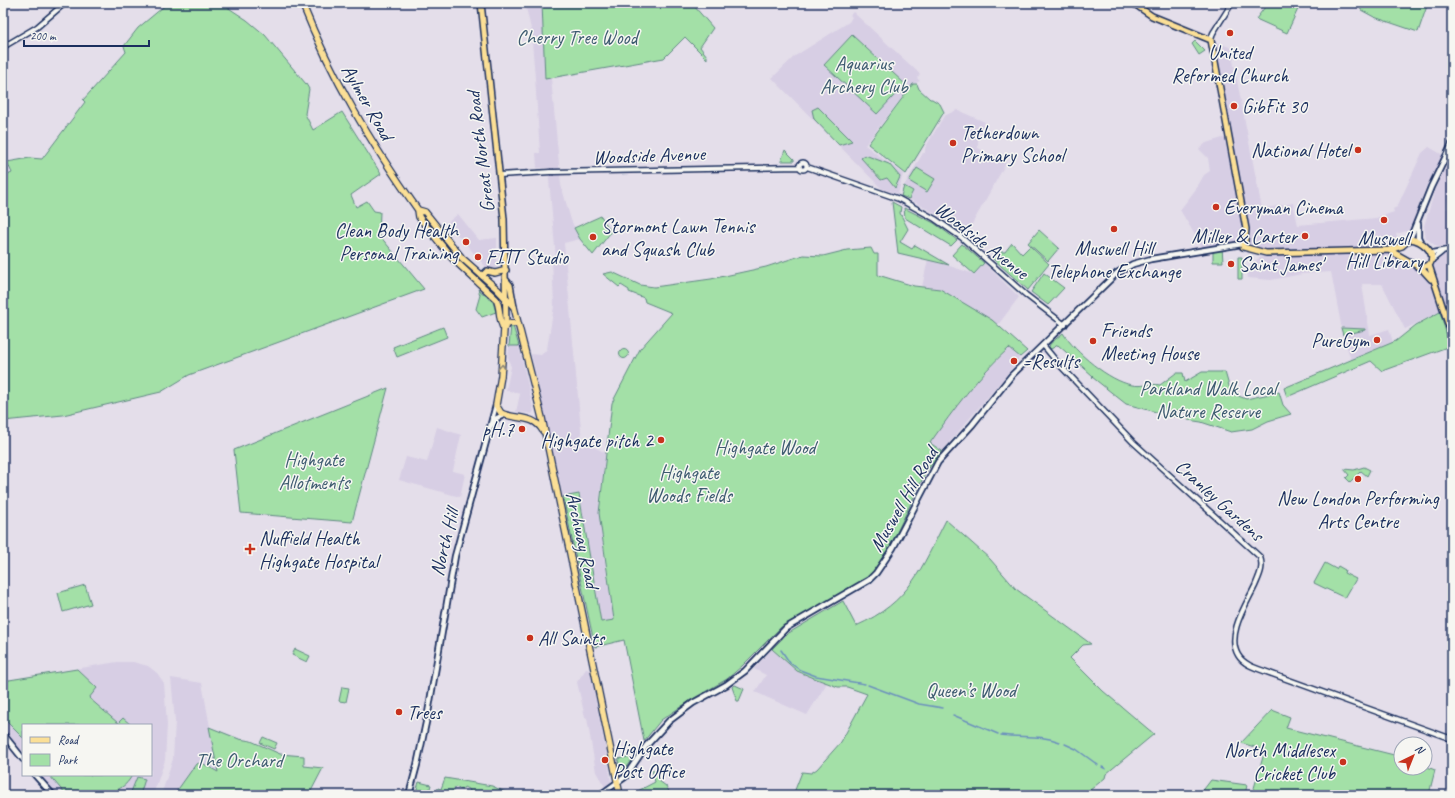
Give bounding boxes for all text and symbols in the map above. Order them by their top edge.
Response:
scale bar [24,22,149,48]
park label: Cherry Tree Wood [517,25,641,50]
text: 200 m [30,28,57,44]
marker: United Reformed Church [1225,28,1235,38]
place label: United Reformed Church [1172,40,1289,88]
park label: Aquarius Archery Club [820,51,909,99]
street label: Aylmer Road [336,60,401,147]
street label: Great North Road [460,87,500,214]
place label: GibFit 30 [1242,94,1309,119]
marker: GibFit 30 [1229,101,1239,111]
place label: Tetherdown Primary School [961,120,1067,168]
marker: Tetherdown Primary School [948,138,958,148]
place label: National Hotel [1251,138,1354,163]
street label: Woodside Avenue [593,141,707,170]
marker: National Hotel [1353,145,1363,155]
place label: Everyman Cinema [1224,195,1344,220]
street label: Woodside Avenue [930,196,1035,286]
marker: Everyman Cinema [1211,202,1221,212]
place label: Stormont Lawn Tennis and Squash Club [601,214,756,262]
marker: Muswell Hill Library [1379,215,1389,225]
place label: Clean Body Health Personal Training [335,218,460,266]
marker: Muswell Hill Telephone Exchange [1109,224,1119,234]
place label: Miller & Carter [1192,224,1299,249]
place label: Muswell Hill Library [1345,226,1425,274]
marker: Miller & Carter [1300,231,1310,241]
marker: Stormont Lawn Tennis and Squash Club [588,232,598,242]
place label: Muswell Hill Telephone Exchange [1048,236,1182,284]
marker: Clean Body Health Personal Training [461,237,471,247]
place label: FITT Studio [486,245,569,270]
marker: FITT Studio [473,252,483,262]
place label: Saint James' [1239,252,1326,277]
marker: Saint James' [1226,259,1236,269]
place label: Friends Meeting House [1101,318,1200,366]
place label: PureGym [1311,328,1370,353]
marker: PureGym [1372,335,1382,345]
marker: Friends Meeting House [1088,336,1098,346]
place label: =Results [1022,349,1081,374]
marker: =Results [1009,356,1019,366]
one-way arrow [497,364,506,370]
park label: Parkland Walk Local Nature Reserve [1140,376,1280,424]
place label: pH.7 [482,417,515,442]
marker: pH.7 [517,424,527,434]
place label: Highgate pitch 2 [541,428,655,453]
marker: Highgate pitch 2 [656,435,666,445]
park label: Highgate Wood [715,435,819,460]
street label: Muswell Hill Road [864,440,945,556]
park label: Highgate Allotments [279,447,351,495]
street label: Cranley Gardens [1170,454,1271,548]
park label: Highgate Woods Fields [646,460,734,508]
marker: New London Performing Arts Centre [1353,474,1363,484]
place label: New London Performing Arts Centre [1277,486,1440,534]
street label: Archway Road [560,490,606,593]
street label: North Hill [424,502,466,578]
place label: Nuffield Health Highgate Hospital [259,526,382,574]
marker: Nuffield Health Highgate Hospital [244,543,256,555]
place label: All Saints [538,626,606,651]
marker: All Saints [525,633,535,643]
park label: Queen’s Wood [926,678,1019,703]
place label: Trees [407,700,444,725]
marker: Trees [394,707,404,717]
legend [22,724,152,776]
text: Road [58,732,80,748]
place label: Highgate Post Office [613,736,685,784]
north arrow [1393,736,1433,776]
place label: North Middlesex Cricket Club [1224,738,1337,786]
text: N [1413,741,1429,758]
park label: The Orchard [195,748,286,773]
text: Park [58,752,79,768]
marker: Highgate Post Office [600,755,610,765]
marker: North Middlesex Cricket Club [1338,757,1348,767]

